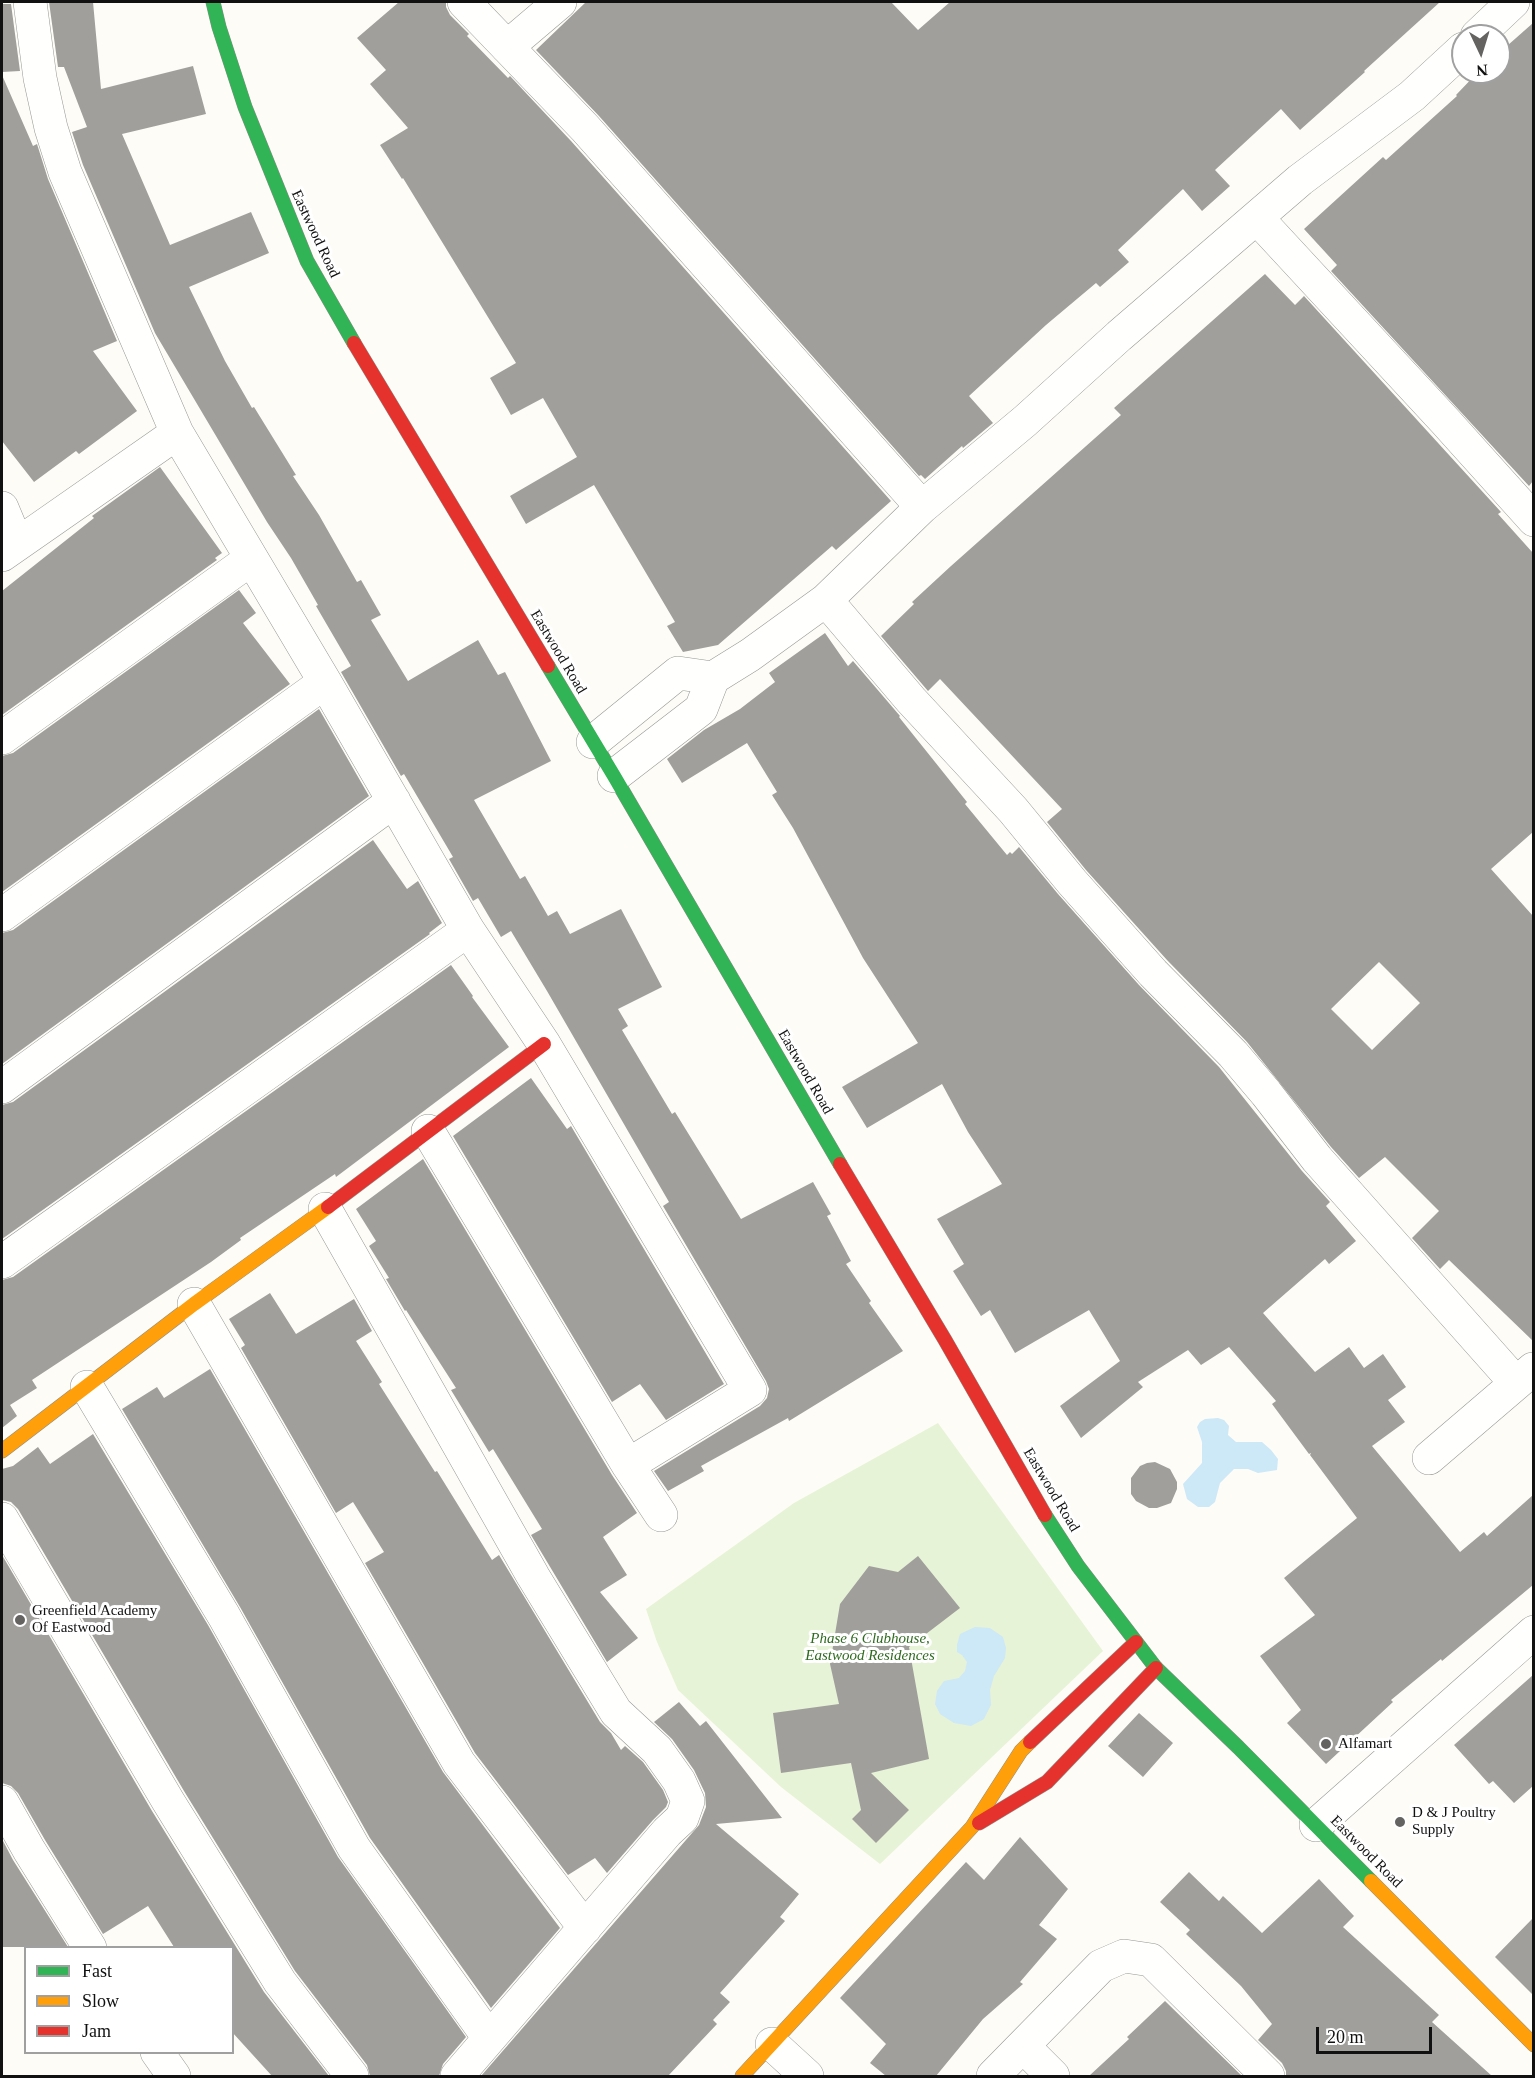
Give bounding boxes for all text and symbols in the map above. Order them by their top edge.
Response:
north arrow [1451,24,1511,84]
text: N [1476,62,1489,79]
street label: Eastwood Road [287,187,343,281]
street label: Eastwood Road [526,607,590,697]
street label: Eastwood Road [774,1027,836,1117]
street label: Eastwood Road [1019,1445,1083,1535]
place label: Greenfield Academy Of Eastwood [32,1602,157,1637]
marker: Greenfield Academy Of Eastwood [13,1613,27,1627]
park label: Phase 6 Clubhouse, Eastwood Residences [805,1630,935,1665]
place label: Alfamart [1338,1735,1392,1753]
marker: Alfamart [1319,1737,1333,1751]
place label: D & J Poultry Supply [1412,1804,1496,1839]
street label: Eastwood Road [1326,1812,1406,1892]
marker: D & J Poultry Supply [1393,1815,1407,1829]
legend [24,1946,234,2054]
text: Fast [82,1961,112,1981]
text: Slow [82,1991,119,2011]
scale bar [1319,2015,1434,2053]
text: Jam [82,2021,111,2041]
text: 20 m [1327,2027,1364,2047]

